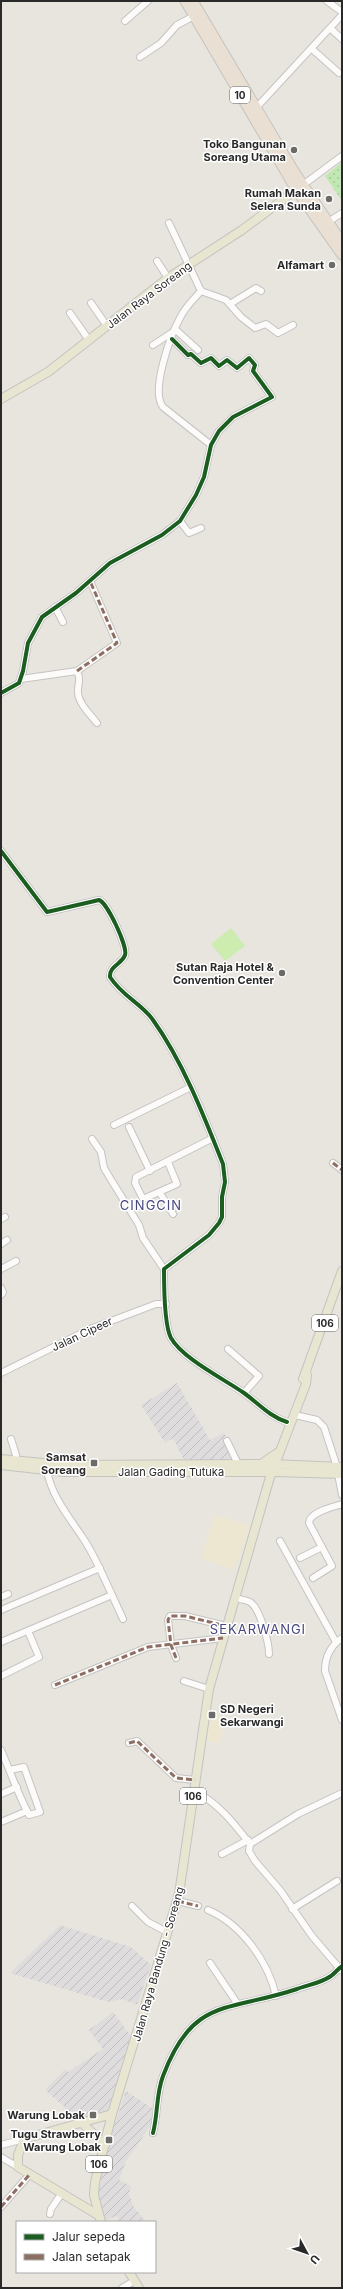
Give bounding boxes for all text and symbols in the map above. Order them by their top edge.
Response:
road number: 10 [230,87,250,103]
place label: Toko Bangunan Soreang Utama [203,137,286,164]
marker: Toko Bangunan Soreang Utama [289,145,299,155]
place label: Rumah Makan Selera Sunda [245,186,321,213]
marker: Rumah Makan Selera Sunda [324,194,334,204]
street label: Jalan Raya Soreang [104,258,194,332]
place label: Alfamart [277,258,324,272]
marker: Alfamart [327,260,337,270]
place label: Sutan Raja Hotel & Convention Center [173,960,275,987]
marker: Sutan Raja Hotel & Convention Center [277,968,287,978]
district label: CINGCIN [120,1197,182,1213]
street label: Jalan Cipeer [49,1314,115,1354]
road number: 106 [312,1315,338,1331]
place label: Samsat Soreang [41,1450,86,1477]
marker: Samsat Soreang [89,1458,99,1468]
street label: Jalan Gading Tutuka [118,1465,224,1479]
district label: SEKARWANGI [210,1621,306,1637]
place label: SD Negeri Sekarwangi [220,1702,284,1729]
marker: SD Negeri Sekarwangi [207,1710,217,1720]
road number: 106 [180,1788,206,1804]
street label: Jalan Raya Bandung - Soreang [129,1885,187,2043]
place label: Warung Lobak [7,2108,86,2122]
marker: Warung Lobak [88,2110,98,2120]
place label: Tugu Strawberry Warung Lobak [11,2127,102,2154]
marker: Tugu Strawberry Warung Lobak [104,2135,114,2145]
road number: 106 [86,2156,112,2172]
legend [16,2221,156,2273]
text: Jalur sepeda [52,2229,125,2244]
north arrow [287,2233,327,2273]
text: Jalan setapak [52,2249,131,2264]
text: U [307,2252,323,2267]

